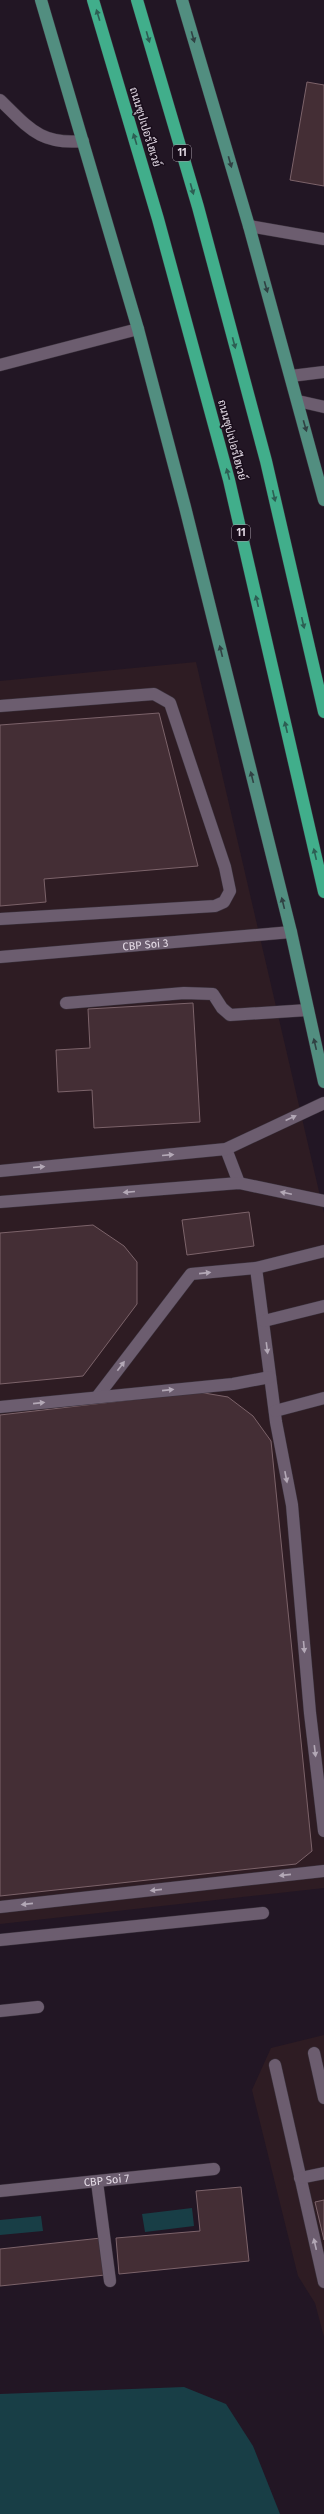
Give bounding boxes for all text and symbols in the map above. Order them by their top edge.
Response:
one-way arrow [95,8,101,20]
one-way arrow [145,32,151,44]
one-way arrow [190,32,196,44]
street label: ถนนซุปเปอร์ไฮเวย์ [125,85,165,169]
one-way arrow [132,133,138,145]
road number: 11 [173,145,191,161]
one-way arrow [227,156,233,168]
one-way arrow [189,183,195,195]
one-way arrow [263,281,269,293]
one-way arrow [231,338,237,350]
street label: ถนนซุปเปอร์ไฮเวย์ [213,398,251,482]
one-way arrow [302,420,308,432]
one-way arrow [224,468,230,480]
one-way arrow [271,490,277,503]
road number: 11 [232,525,250,541]
one-way arrow [254,594,260,606]
one-way arrow [301,617,307,629]
one-way arrow [218,645,224,657]
one-way arrow [283,721,289,733]
one-way arrow [249,771,255,783]
one-way arrow [312,848,318,860]
one-way arrow [280,897,286,910]
street label: CBP Soi 3 [122,936,169,953]
one-way arrow [312,1038,318,1050]
one-way arrow [285,1115,297,1121]
one-way arrow [162,1152,174,1158]
one-way arrow [33,1164,45,1171]
one-way arrow [123,1188,135,1195]
one-way arrow [280,1190,292,1196]
one-way arrow [199,1270,211,1276]
one-way arrow [264,1342,270,1354]
one-way arrow [117,1361,125,1372]
one-way arrow [162,1387,174,1394]
one-way arrow [33,1400,45,1407]
one-way arrow [284,1470,290,1483]
one-way arrow [301,1641,308,1653]
one-way arrow [311,1745,318,1758]
one-way arrow [279,1872,291,1878]
one-way arrow [150,1887,162,1893]
one-way arrow [21,1901,33,1908]
street label: CBP Soi 7 [83,2171,130,2189]
one-way arrow [312,2238,318,2250]

